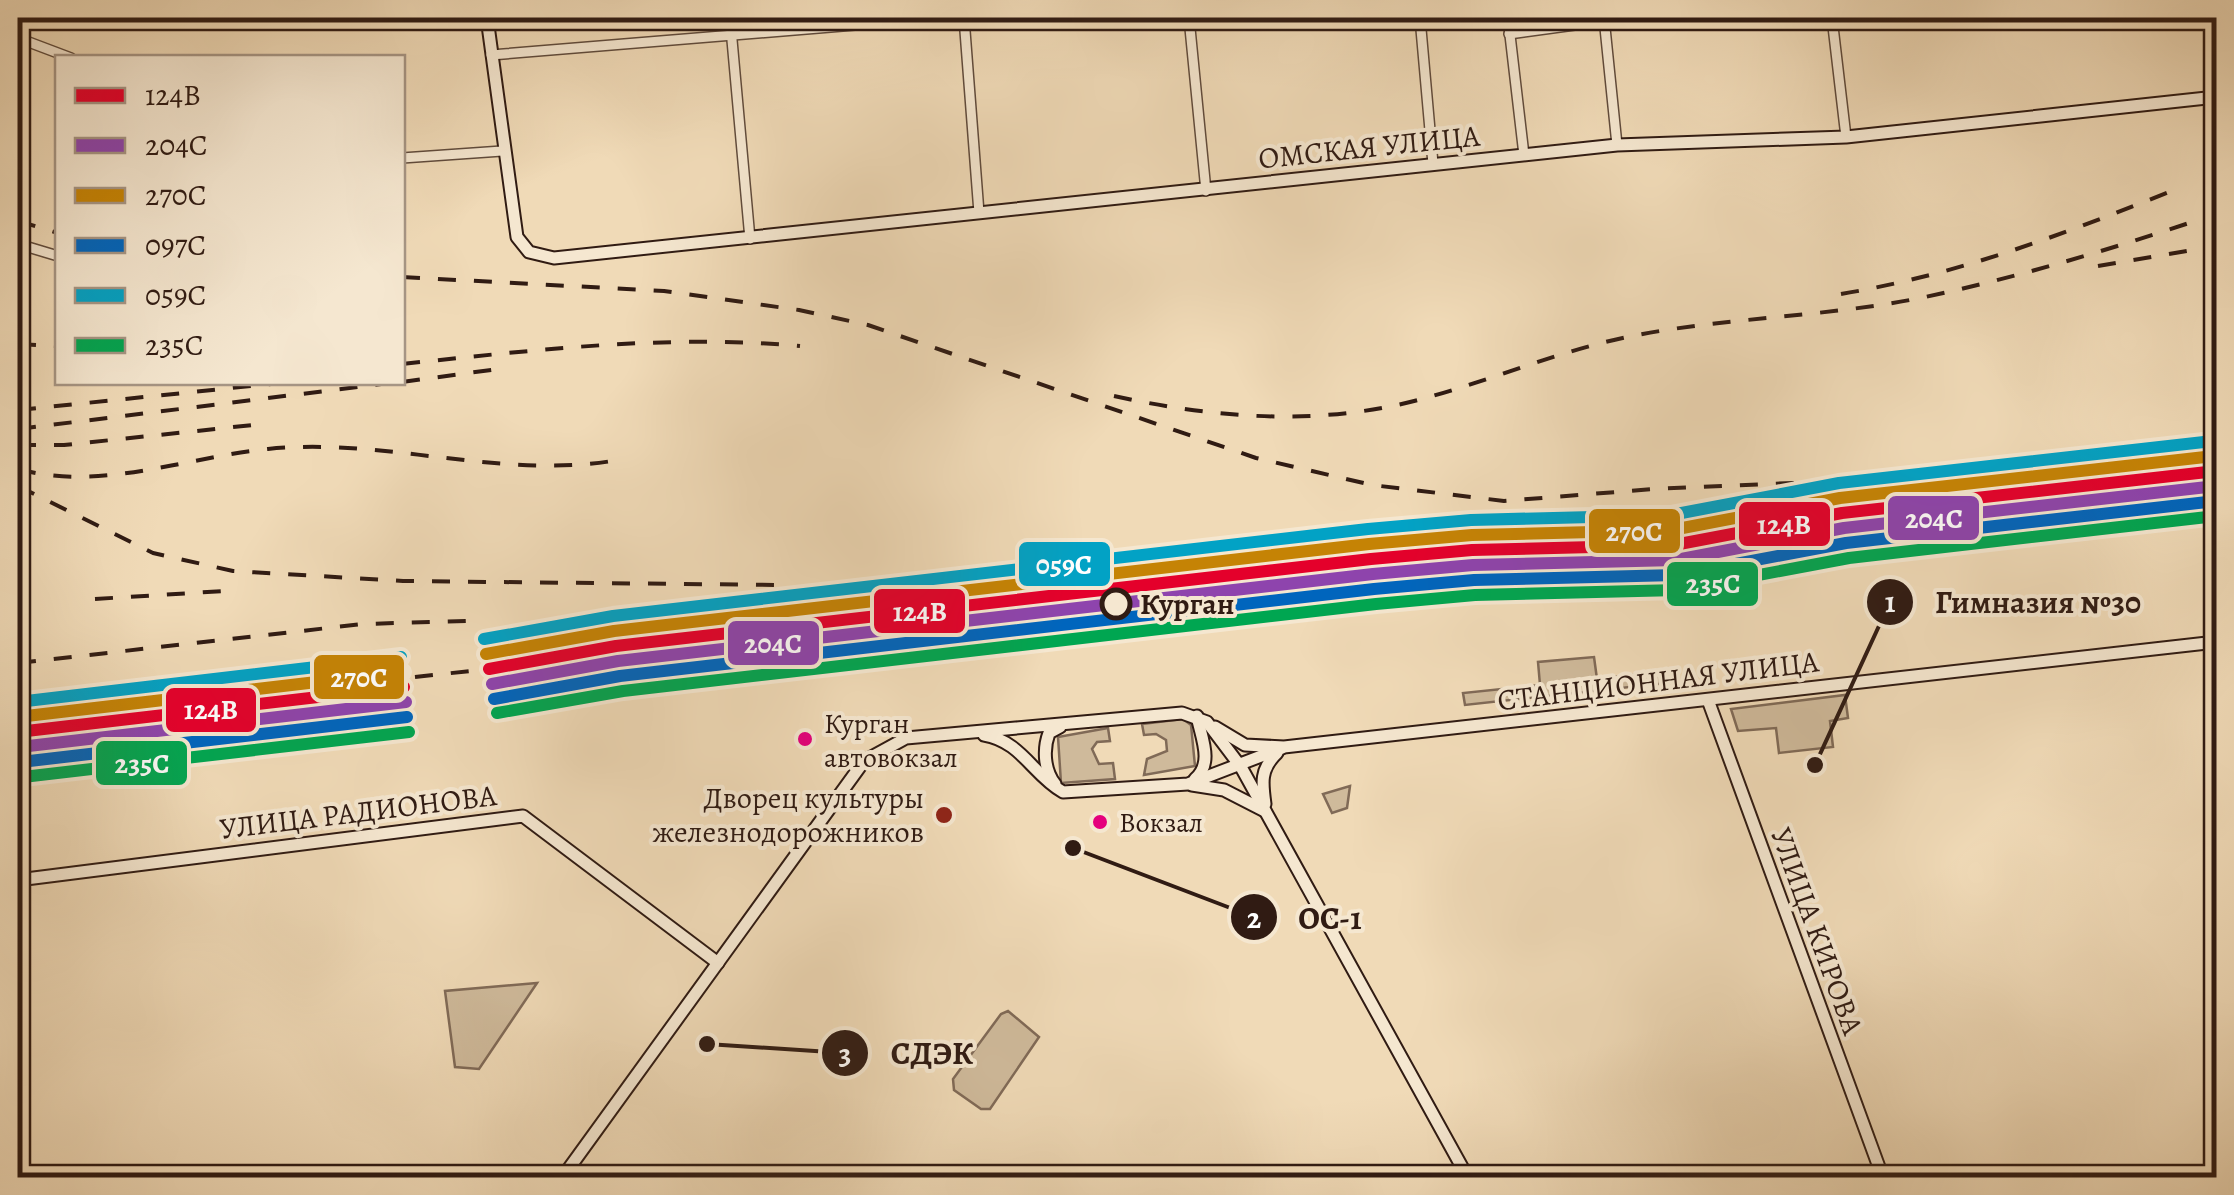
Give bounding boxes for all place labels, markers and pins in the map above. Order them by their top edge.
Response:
callout: Гимназия №30 [1865,571,2161,633]
place label: Курган [1140,584,1234,624]
marker: Курган [1101,589,1131,619]
place label: Курган автовокзал [824,705,958,777]
marker: Курган автовокзал [795,729,815,749]
place label: Дворец культуры железнодорожников [652,778,924,852]
marker: Дворец культуры железнодорожников [933,804,955,826]
place label: Вокзал [1119,804,1203,842]
marker: Вокзал [1090,812,1110,832]
callout: ОС-1 [1229,886,1382,948]
callout: СДЭК [820,1022,993,1084]

